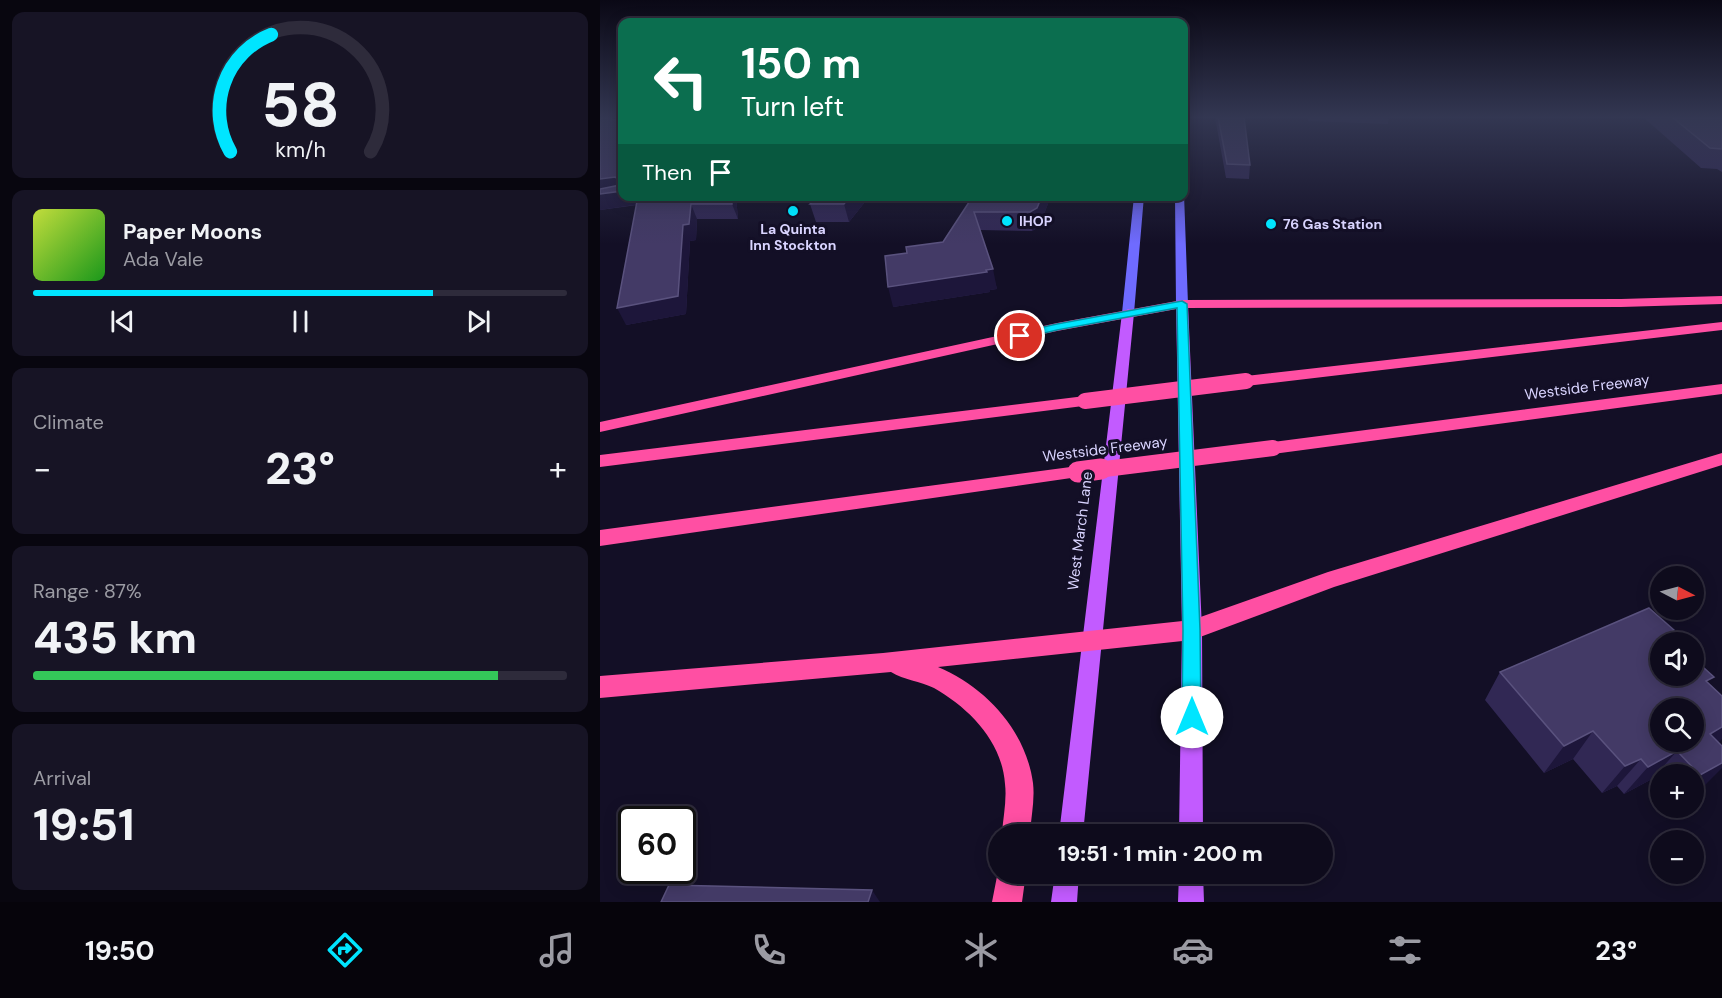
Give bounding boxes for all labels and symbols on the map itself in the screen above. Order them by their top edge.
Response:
marker: La Quinta Inn Stockton [786,204,800,218]
place label: IHOP [1019,212,1053,230]
marker: IHOP [1000,214,1014,228]
place label: 76 Gas Station [1283,215,1382,233]
marker: 76 Gas Station [1264,217,1278,231]
place label: La Quinta Inn Stockton [750,220,836,254]
pin [994,310,1045,361]
street label: Westside Freeway [1523,369,1651,405]
street label: Westside Freeway [1041,431,1169,467]
street label: West March Lane [1063,470,1097,592]
north arrow [1650,566,1704,620]
position arrow [1160,685,1224,749]
speed limit sign: 60 [618,806,696,884]

